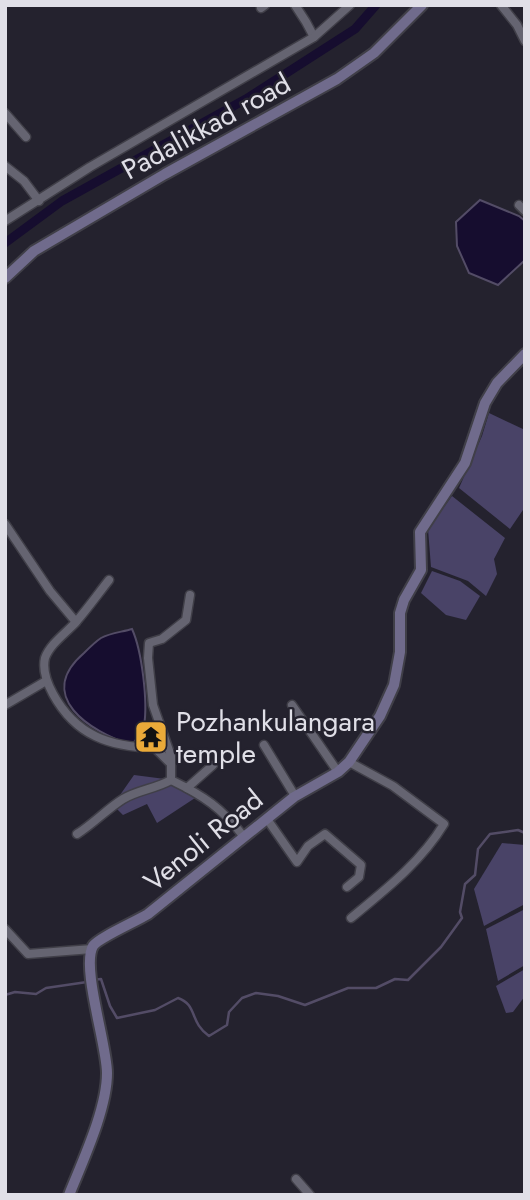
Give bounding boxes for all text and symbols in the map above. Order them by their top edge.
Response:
street label: Padalikkad road [114,63,298,190]
place label: Pozhankulangara temple [176,701,375,774]
temple icon: Pozhankulangara temple [132,718,170,756]
street label: Venoli Road [135,779,272,901]

